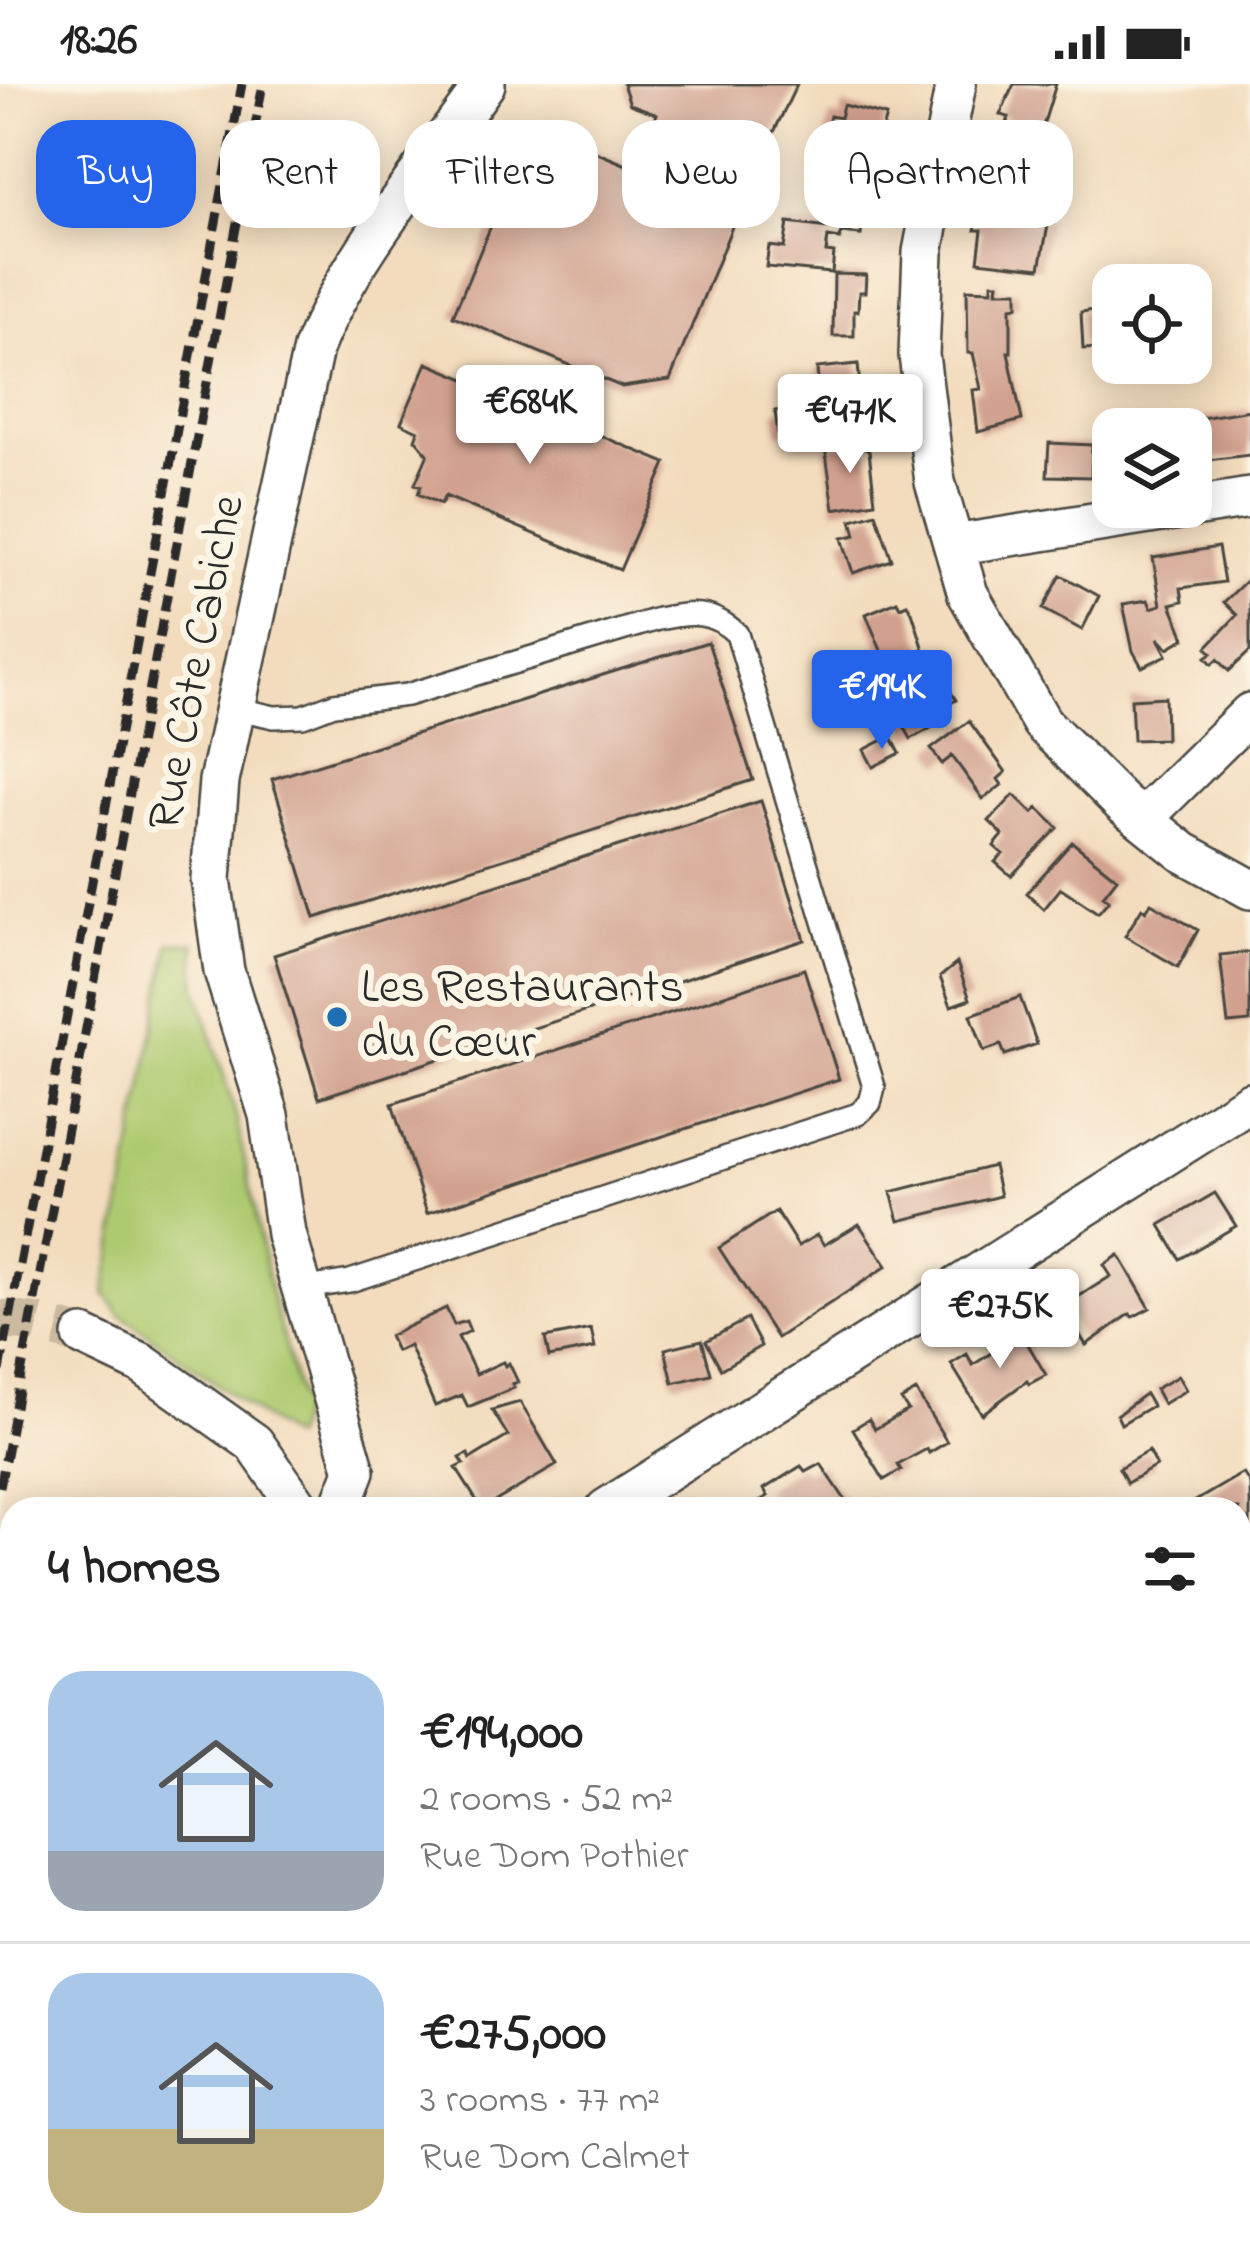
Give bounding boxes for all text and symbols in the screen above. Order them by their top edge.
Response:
text: 18:26 [60,9,137,75]
chip: Buy [36,120,196,228]
chip: Rent [220,120,380,228]
chip: Filters [404,120,598,228]
chip: New [622,120,780,228]
chip: Apartment [804,120,1073,228]
map controls [1092,264,1212,528]
button: locate [1092,264,1212,384]
pin: €684K [446,365,614,467]
pin: €471K [766,374,934,476]
text: €684K [483,375,577,432]
text: €471K [805,384,895,441]
button: layers [1092,408,1212,528]
street label: Rue Côte Cabiche [131,489,265,837]
pin: €194K [798,650,966,752]
text: €194K [839,660,925,717]
place label: Les Restaurants du Cœur [361,954,684,1079]
marker: Les Restaurants du Cœur [324,1004,350,1030]
pin: €275K [916,1269,1084,1371]
text: €275K [948,1279,1052,1336]
text: 4 homes [48,1532,221,1607]
icon: filters [1137,1536,1203,1602]
text: €194,000 [420,1697,583,1772]
icon: home [144,1719,288,1863]
text: 2 rooms · 52 m² [420,1772,673,1829]
text: Rue Dom Pothier [420,1829,689,1886]
text: €275,000 [420,1998,606,2073]
icon: home [144,2021,288,2165]
text: 3 rooms · 77 m² [420,2073,660,2130]
text: Rue Dom Calmet [420,2130,690,2187]

